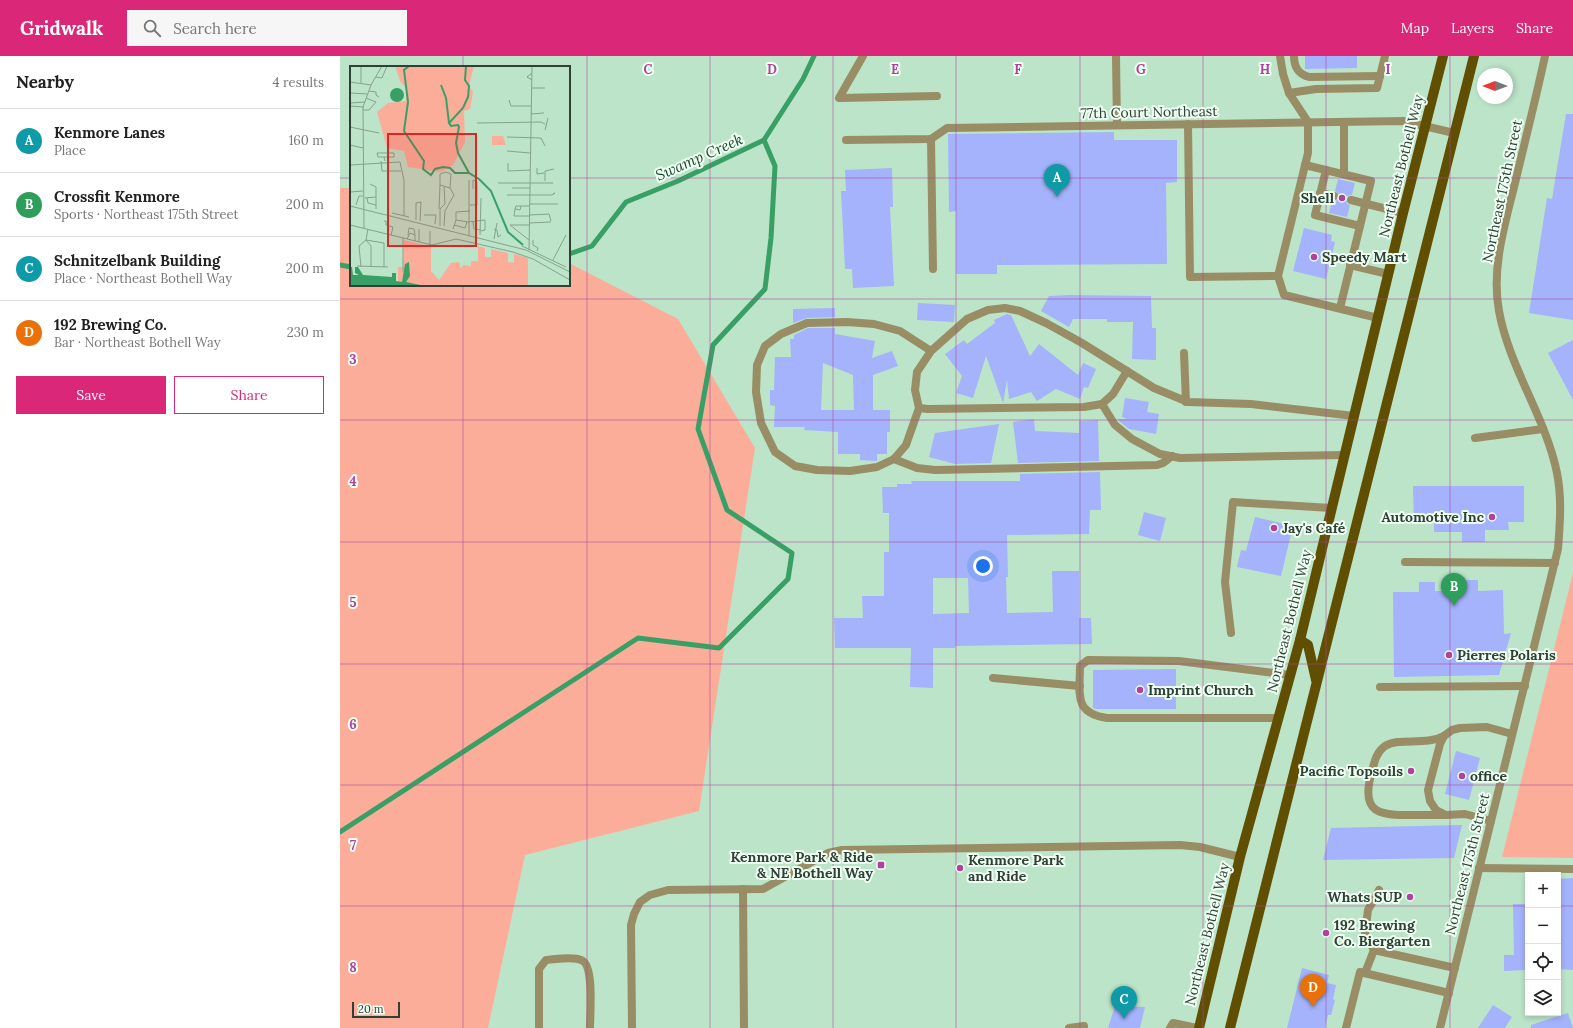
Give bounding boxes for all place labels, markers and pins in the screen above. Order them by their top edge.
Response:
pin: A [1044,164,1070,197]
place label: Shell [1301,189,1335,207]
marker: Shell [1337,193,1347,203]
place label: Speedy Mart [1322,248,1407,266]
marker: Speedy Mart [1309,252,1319,262]
place label: Automotive Inc [1382,508,1485,526]
marker: Automotive Inc [1487,512,1497,522]
place label: Jay's Café [1282,519,1346,537]
marker: Jay's Café [1269,523,1279,533]
pin: B [1441,573,1467,606]
place label: Pierres Polaris [1457,646,1556,664]
marker: Pierres Polaris [1444,650,1454,660]
place label: Imprint Church [1148,681,1254,699]
marker: Imprint Church [1135,685,1145,695]
place label: Pacific Topsoils [1300,762,1403,780]
marker: Pacific Topsoils [1406,766,1416,776]
place label: office [1470,767,1508,785]
marker: office [1457,771,1467,781]
place label: Kenmore Park & Ride & NE Bothell Way [730,848,873,882]
place label: Kenmore Park and Ride [968,851,1064,885]
marker: Kenmore Park & Ride & NE Bothell Way [876,860,886,870]
marker: Kenmore Park and Ride [955,863,965,873]
place label: Whats SUP [1327,888,1402,906]
marker: Whats SUP [1405,892,1415,902]
place label: 192 Brewing Co. Biergarten [1334,916,1430,950]
marker: 192 Brewing Co. Biergarten [1321,928,1331,938]
pin: D [1300,974,1326,1007]
pin: C [1111,986,1137,1019]

